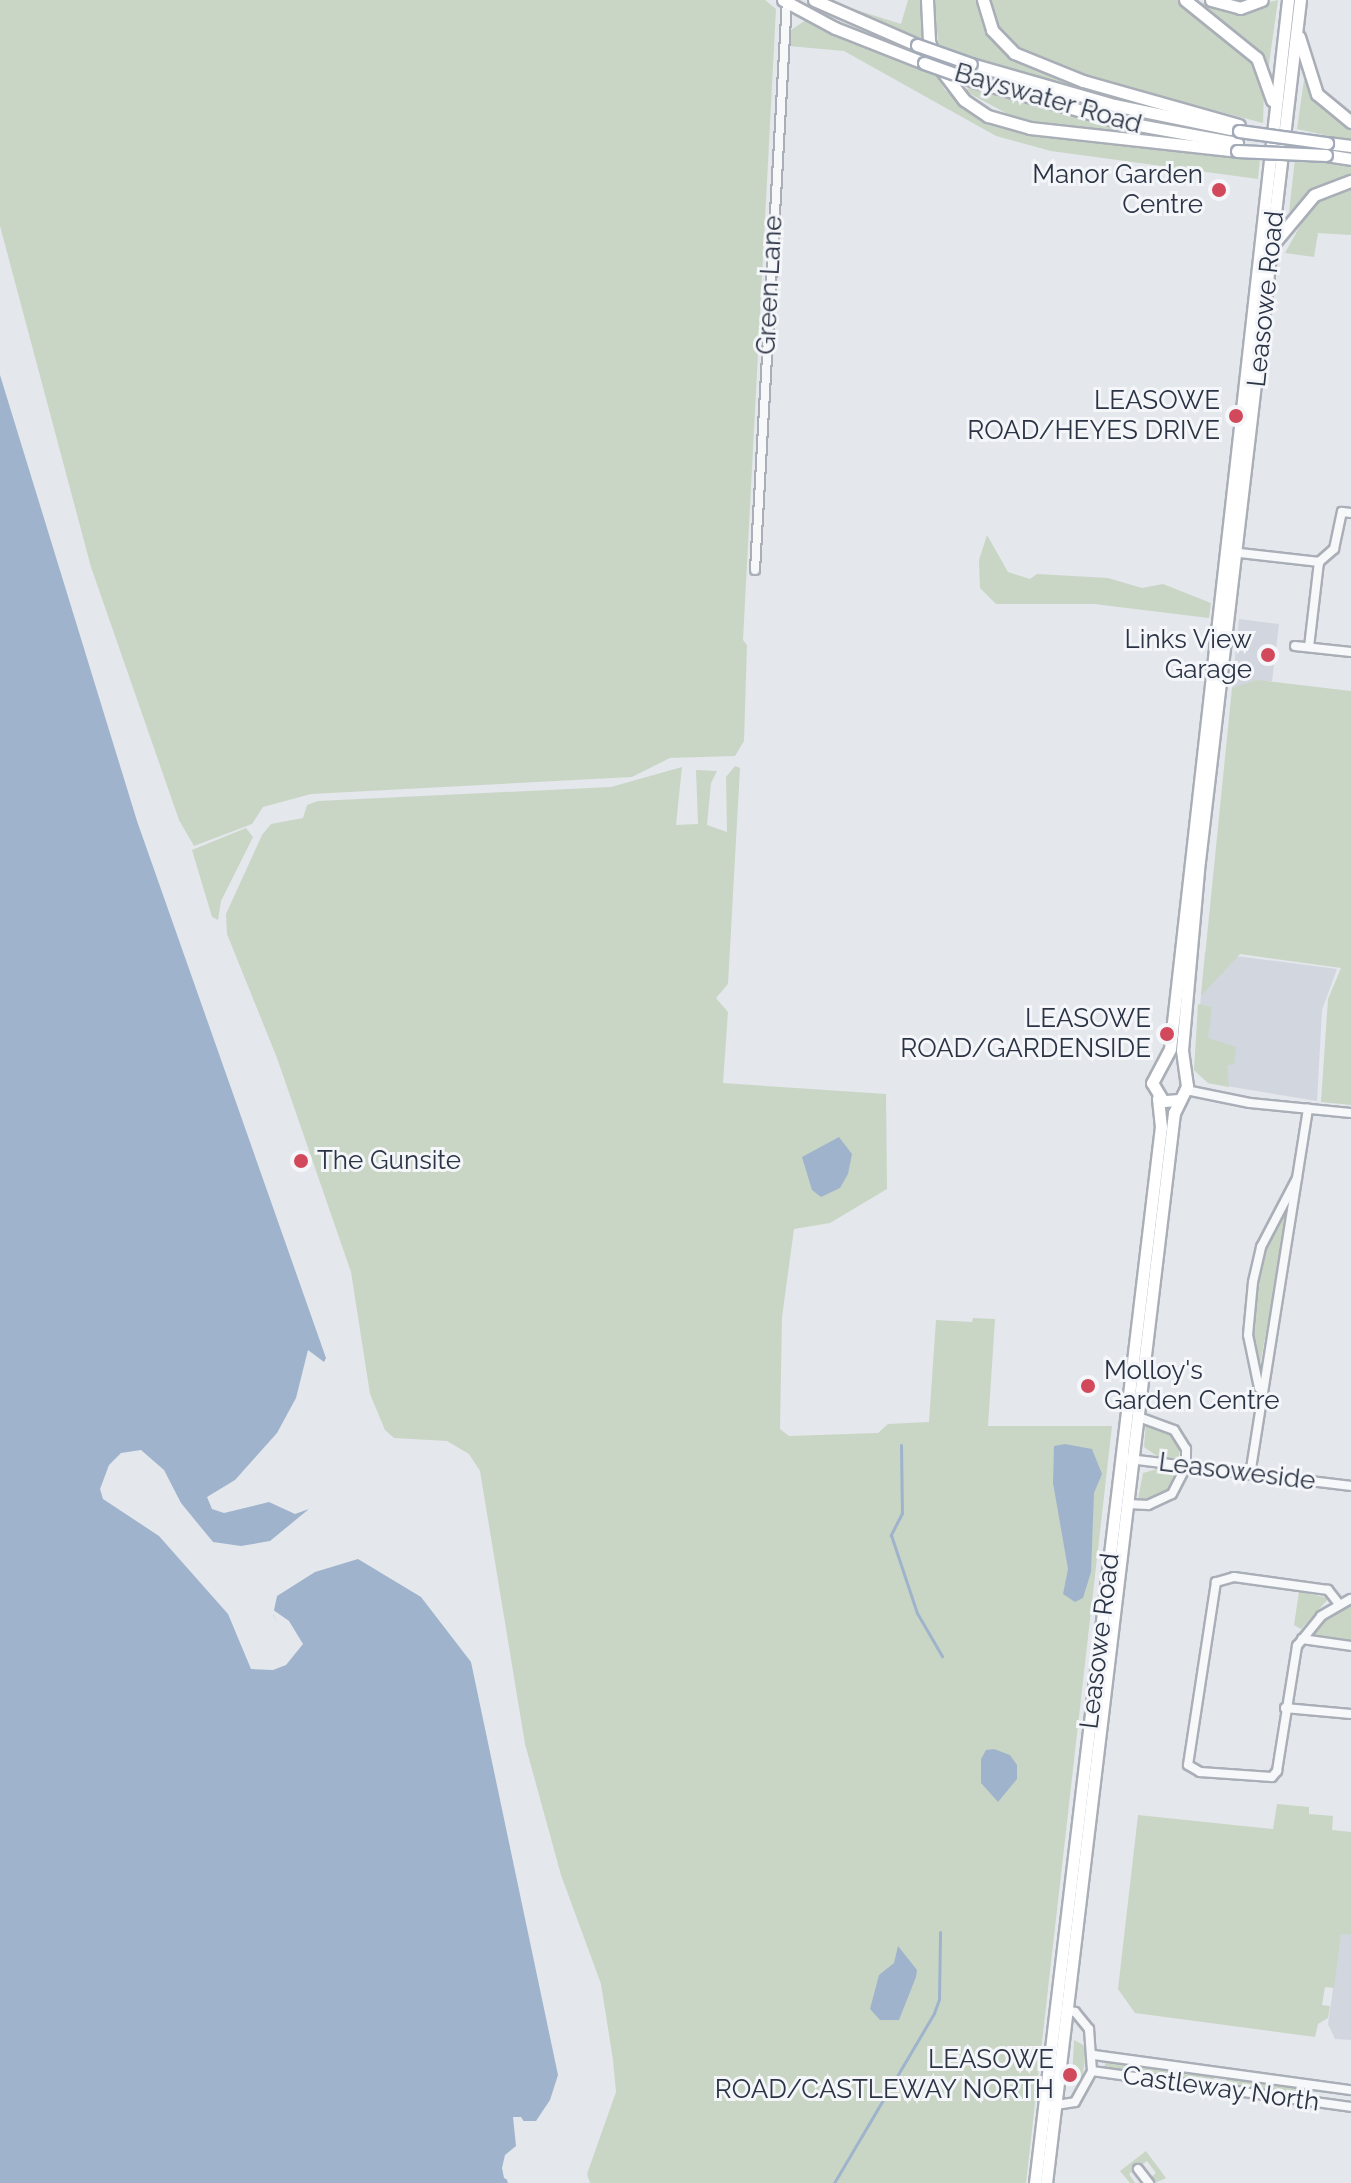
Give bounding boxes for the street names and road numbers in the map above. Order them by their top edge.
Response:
street label: Bayswater Road [951,57,1145,141]
street label: Leasowe Road [1241,209,1291,389]
street label: Green Lane [751,215,789,355]
street label: Leasoweside [1157,1447,1317,1497]
street label: Leasowe Road [1074,1551,1126,1731]
street label: Castleway North [1120,2060,1322,2118]

